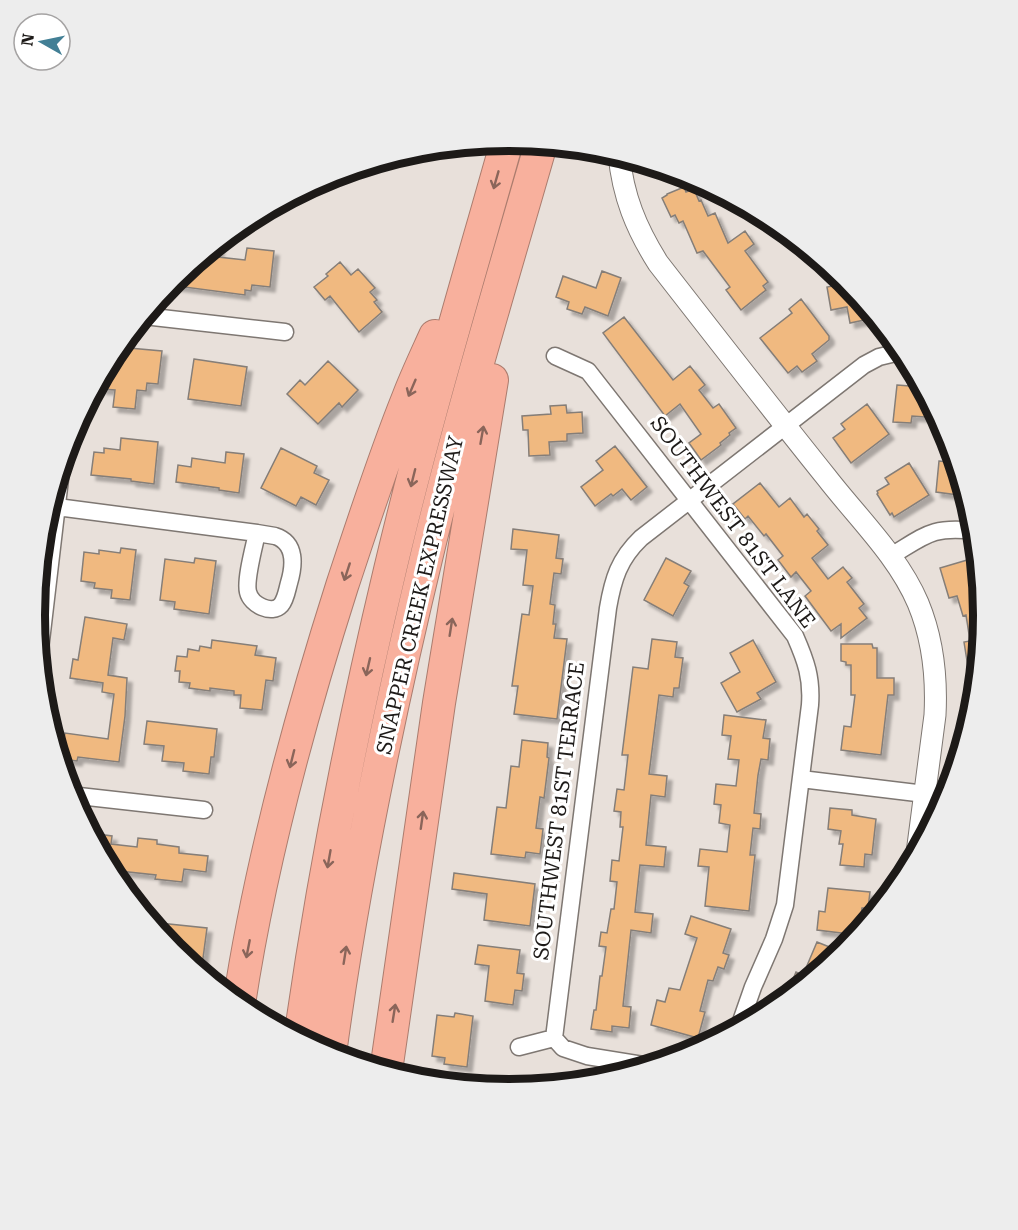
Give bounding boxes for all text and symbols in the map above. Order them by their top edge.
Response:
north arrow [12,12,72,72]
text: N [17,32,38,47]
one-way arrow [490,170,501,189]
one-way arrow [406,379,417,397]
street label: SOUTHWEST 81ST LANE [646,412,820,632]
one-way arrow [477,426,488,445]
street label: SNAPPER CREEK EXPRESSWAY [372,433,469,757]
one-way arrow [407,468,419,487]
one-way arrow [341,562,352,581]
one-way arrow [445,618,456,638]
one-way arrow [361,658,373,677]
street label: SOUTHWEST 81ST TERRACE [529,661,589,961]
one-way arrow [285,749,297,768]
one-way arrow [417,811,428,831]
one-way arrow [323,848,334,868]
one-way arrow [242,939,253,959]
one-way arrow [340,945,351,965]
one-way arrow [389,1004,400,1024]

